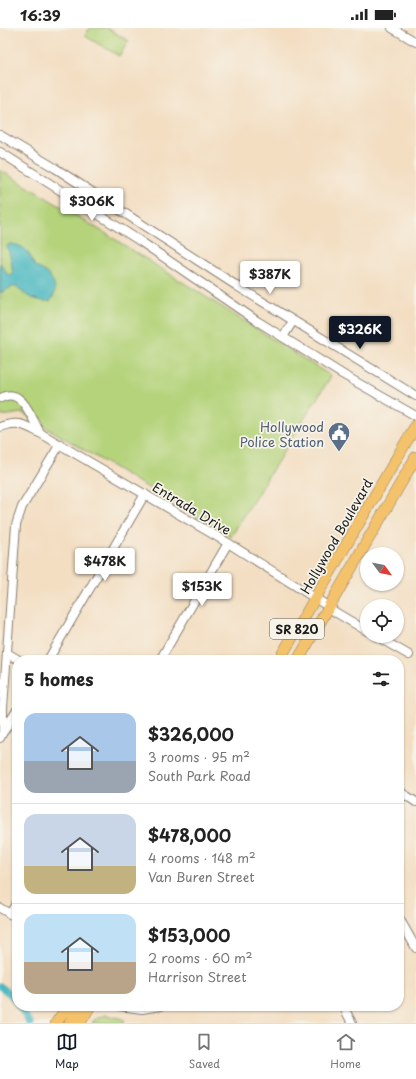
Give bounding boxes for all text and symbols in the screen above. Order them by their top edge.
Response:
text: 16:39 [20,3,61,26]
pin: $306K [64,188,120,222]
text: $306K [69,191,115,210]
pin: $387K [242,261,298,295]
text: $387K [249,264,291,283]
pin: $326K [332,316,388,350]
text: $326K [338,319,382,338]
place label: Hollywood Police Station [240,417,324,451]
public building icon: Hollywood Police Station [326,420,352,453]
street label: Hollywood Boulevard [295,475,377,597]
street label: Entrada Drive [149,477,235,539]
north arrow [360,547,404,591]
map controls [360,547,404,643]
pin: $478K [77,548,133,582]
text: $478K [84,551,126,570]
pin: $153K [174,573,230,607]
text: $153K [182,576,222,595]
button: locate [360,599,404,643]
road number: SR 820 [270,619,324,639]
text: 5 homes [24,666,94,692]
icon: filters [370,668,392,690]
text: $326,000 [148,721,234,747]
icon: home [56,729,104,777]
text: 3 rooms · 95 m² [148,747,250,766]
text: South Park Road [148,766,251,785]
text: $478,000 [148,822,231,848]
icon: home [56,830,104,878]
text: 4 rooms · 148 m² [148,848,256,867]
text: Van Buren Street [148,867,255,886]
text: $153,000 [148,922,230,948]
icon: home [56,930,104,978]
text: 2 rooms · 60 m² [148,948,253,967]
text: Harrison Street [148,967,246,986]
tab: Map [55,1031,79,1072]
tab: Saved [189,1031,220,1072]
tab: Home [330,1031,361,1072]

